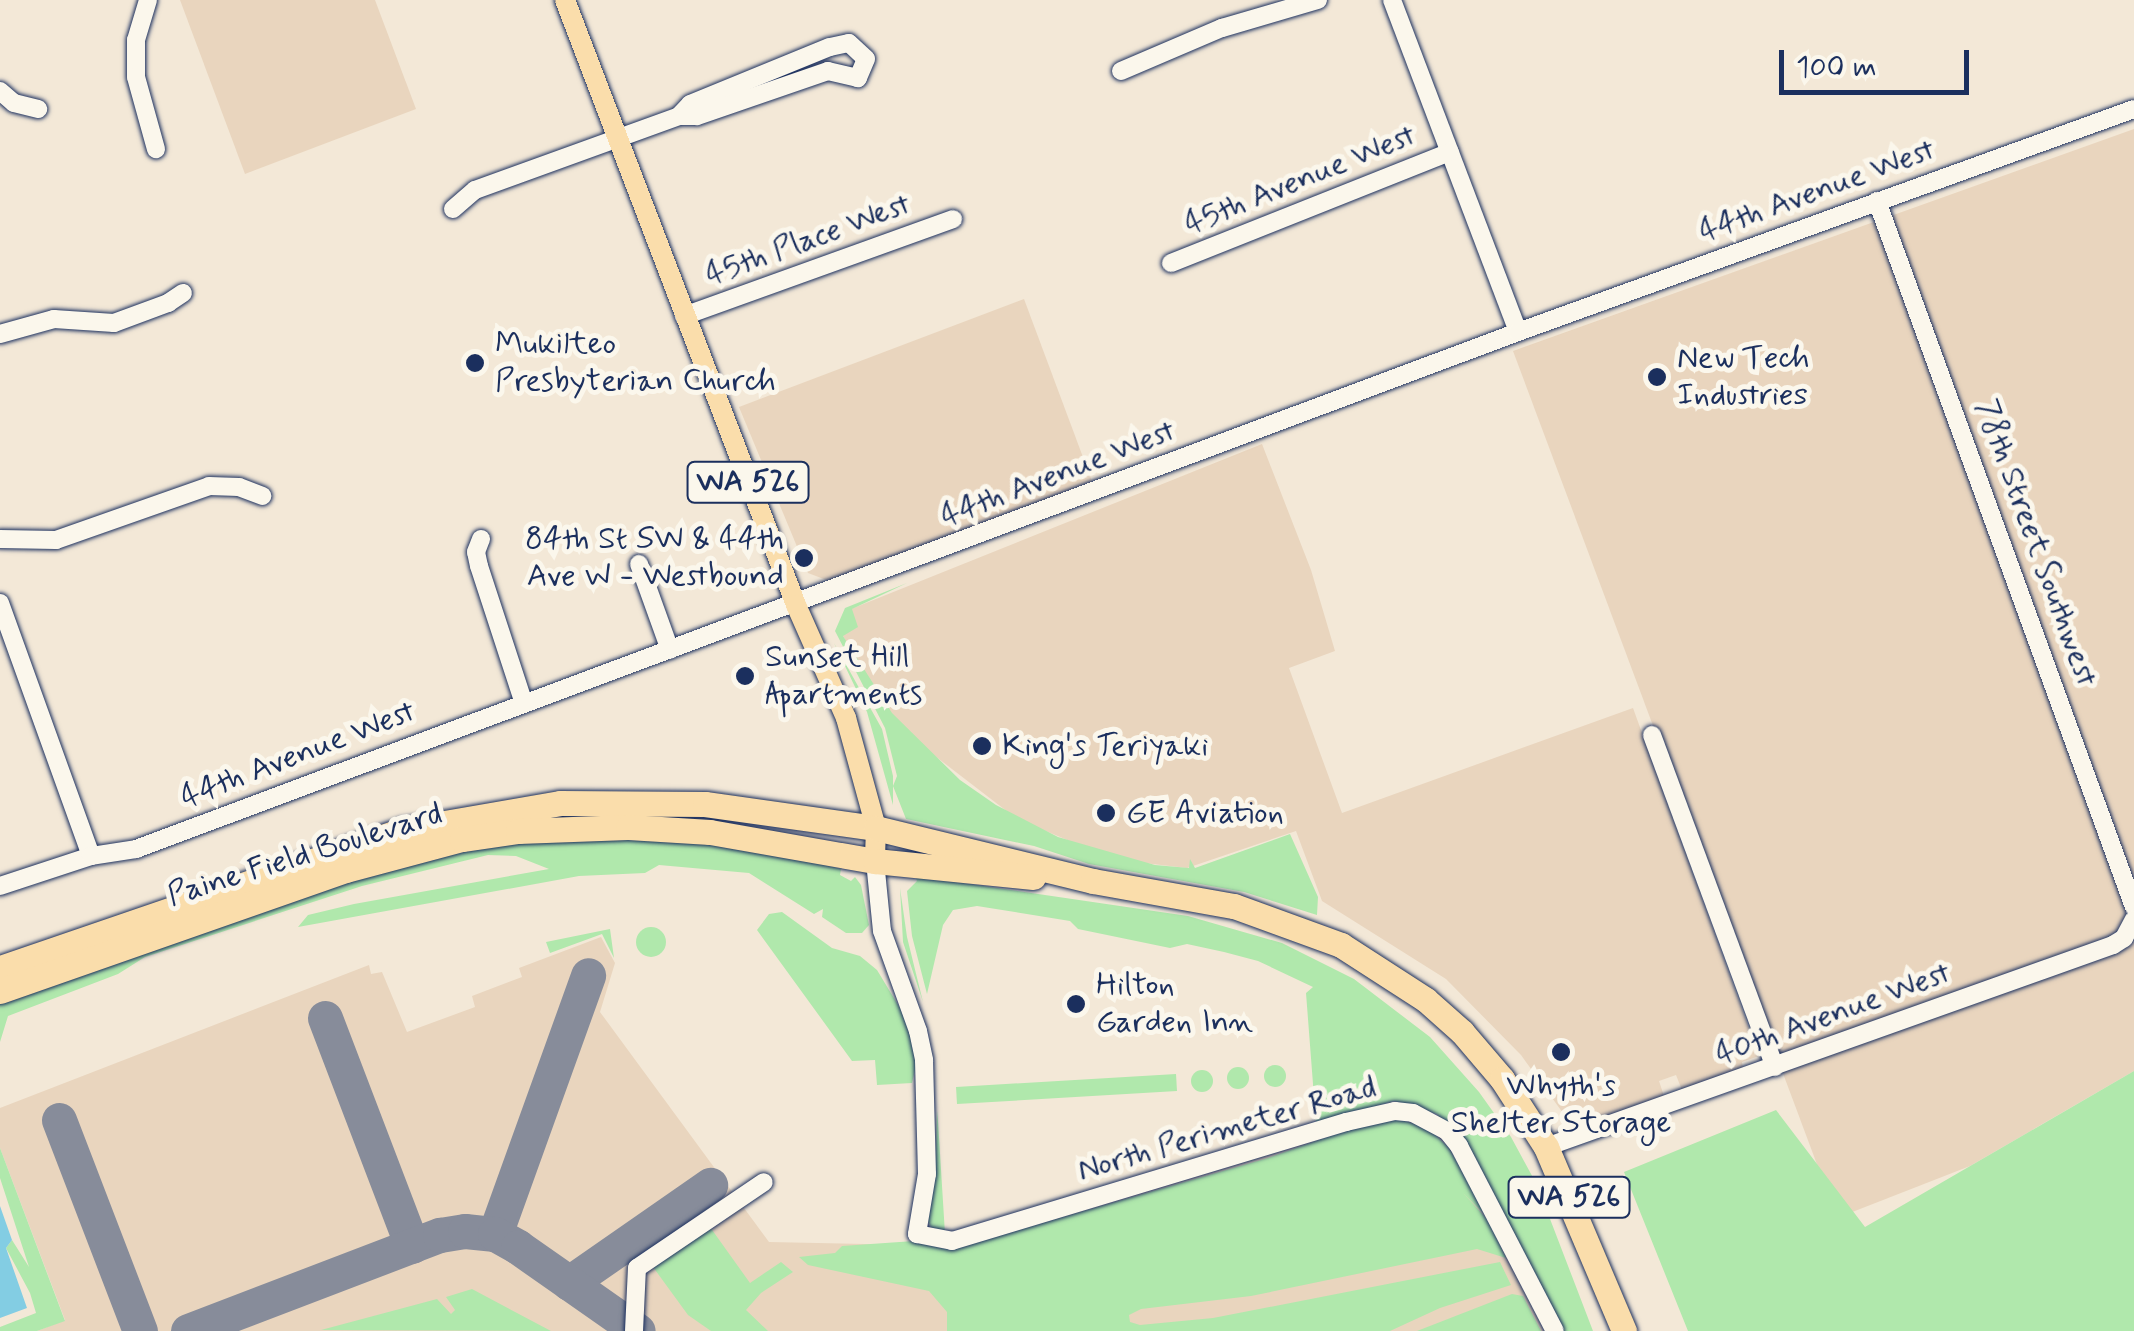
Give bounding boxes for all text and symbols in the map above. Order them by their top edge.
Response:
scale bar [1784,30,1974,92]
text: 100 m [1796,48,1877,87]
street label: 45th Avenue West [1179,116,1421,244]
street label: 44th Avenue West [1694,131,1940,251]
street label: 45th Place West [700,185,916,295]
place label: Mukilteo Presbyterian Church [495,326,783,401]
place label: New Tech Industries [1677,340,1808,415]
marker: Mukilteo Presbyterian Church [464,352,486,374]
marker: New Tech Industries [1646,366,1668,388]
street label: 78th Street Southwest [1966,394,2106,692]
street label: 44th Avenue West [935,412,1181,536]
road number: WA 526 [686,457,810,507]
place label: 84th St SW & 44th Ave W - Westbound [524,521,784,596]
marker: 84th St SW & 44th Ave W - Westbound [793,547,815,569]
place label: Sunset Hill Apartments [765,639,922,714]
marker: Sunset Hill Apartments [734,665,756,687]
street label: 44th Avenue West [175,693,421,817]
place label: King's Teriyaki [1002,727,1201,765]
marker: King's Teriyaki [971,735,993,757]
place label: GE Aviation [1126,794,1285,832]
street label: Paine Field Boulevard [164,795,446,915]
marker: GE Aviation [1095,802,1117,824]
street label: 40th Avenue West [1710,954,1956,1074]
place label: Hilton Garden Inn [1096,967,1252,1042]
marker: Hilton Garden Inn [1065,993,1087,1015]
marker: Whyth's Shelter Storage [1550,1041,1572,1063]
place label: Whyth's Shelter Storage [1455,1068,1667,1143]
street label: North Perimeter Road [1076,1069,1378,1189]
road number: WA 526 [1506,1172,1632,1222]

